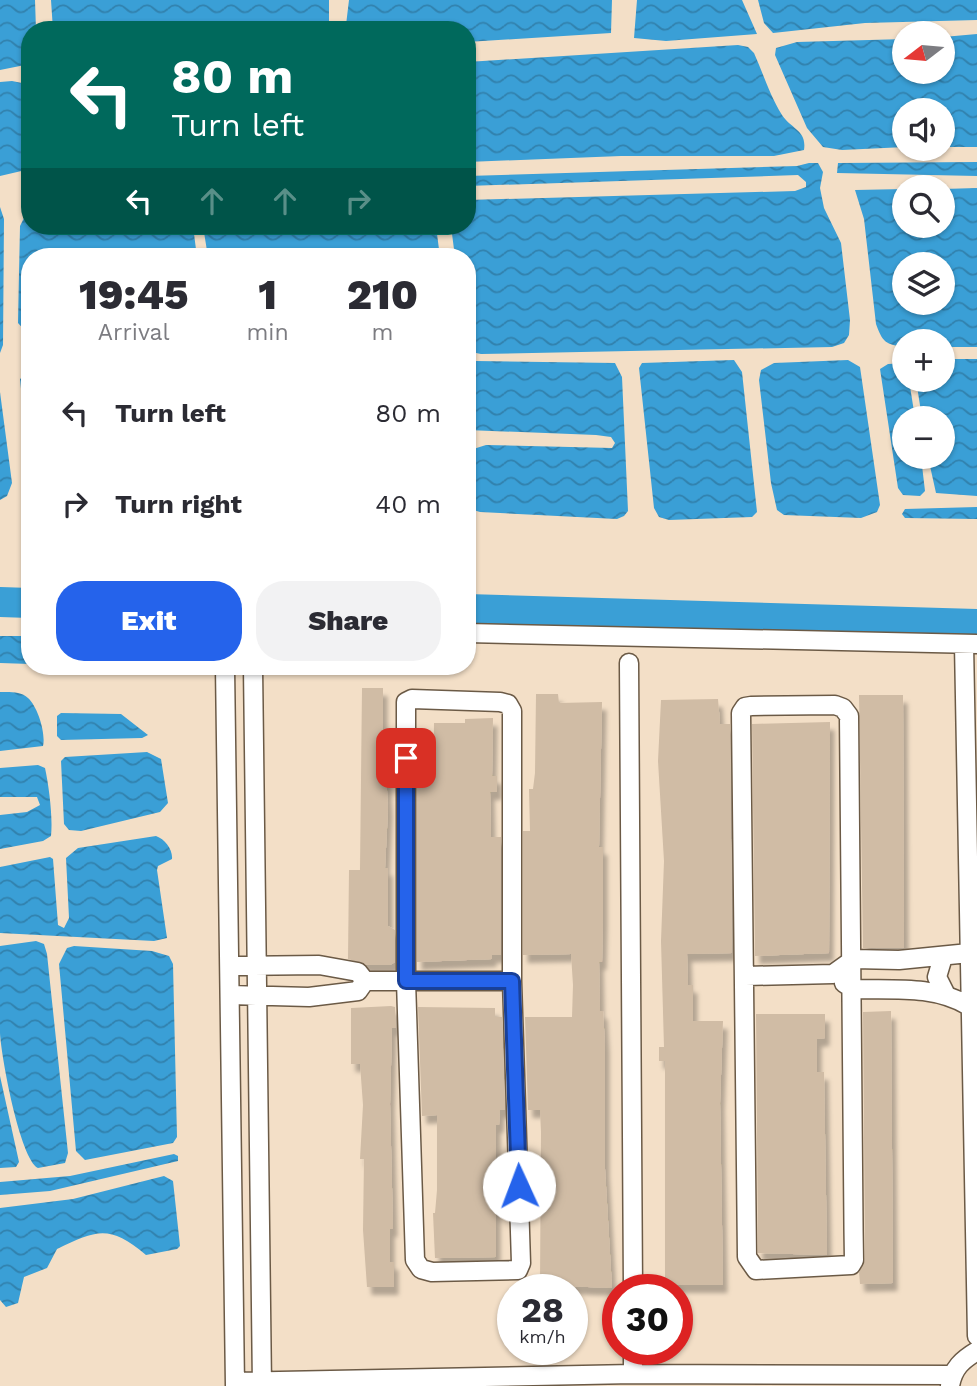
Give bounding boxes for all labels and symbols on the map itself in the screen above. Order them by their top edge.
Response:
north arrow [892,21,956,84]
pin [376,728,436,788]
position arrow [482,1149,556,1223]
speed limit sign: 30 [602,1274,693,1365]

